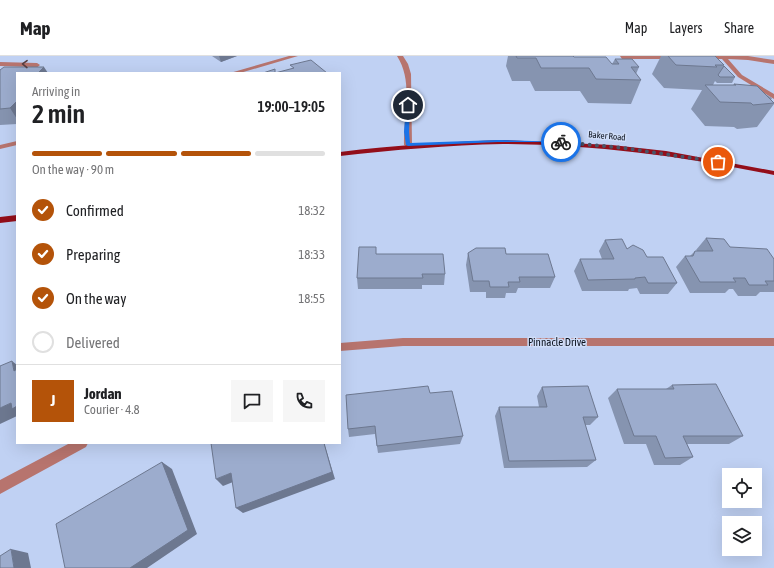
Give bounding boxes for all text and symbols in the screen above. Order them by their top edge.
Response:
text: Map [20,17,51,39]
text: Map [625,20,647,36]
text: Layers [669,20,702,36]
text: Share [724,20,754,36]
one-way arrow [22,60,28,68]
text: Arriving in [32,84,80,99]
pin [391,88,425,122]
icon: home [397,94,419,116]
text: 19:00–19:05 [257,98,325,115]
text: 2 min [32,99,85,129]
courier [541,122,581,162]
street label: Baker Road [588,129,626,143]
icon: bike [550,131,572,153]
pin [701,145,735,179]
icon: bag [707,151,729,173]
text: On the way · 90 m [32,162,114,177]
icon: check [32,199,54,221]
text: Confirmed [66,202,124,219]
text: 18:32 [298,203,325,218]
icon: check [32,243,54,265]
text: Preparing [66,246,120,263]
text: 18:33 [298,247,325,262]
icon: check [32,287,54,309]
text: On the way [66,290,127,307]
text: 18:55 [298,291,325,306]
text: Delivered [66,334,120,351]
street label: Pinnacle Drive [528,336,586,348]
button: chat [231,380,273,422]
button: phone [283,380,325,422]
text: Jordan [84,385,122,402]
text: J [51,392,55,409]
text: Courier · 4.8 [84,402,140,417]
map controls [722,468,762,556]
button: locate [722,468,762,508]
button: layers [722,516,762,556]

